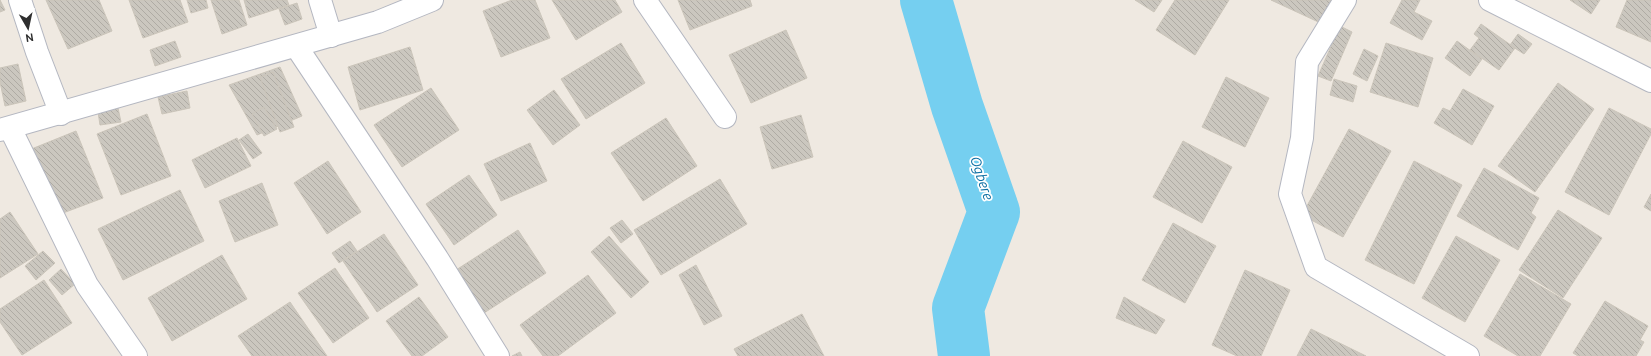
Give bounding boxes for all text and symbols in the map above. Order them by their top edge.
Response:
north arrow [8,8,48,48]
text: N [25,31,35,44]
water label: Ogbere [967,154,997,202]

